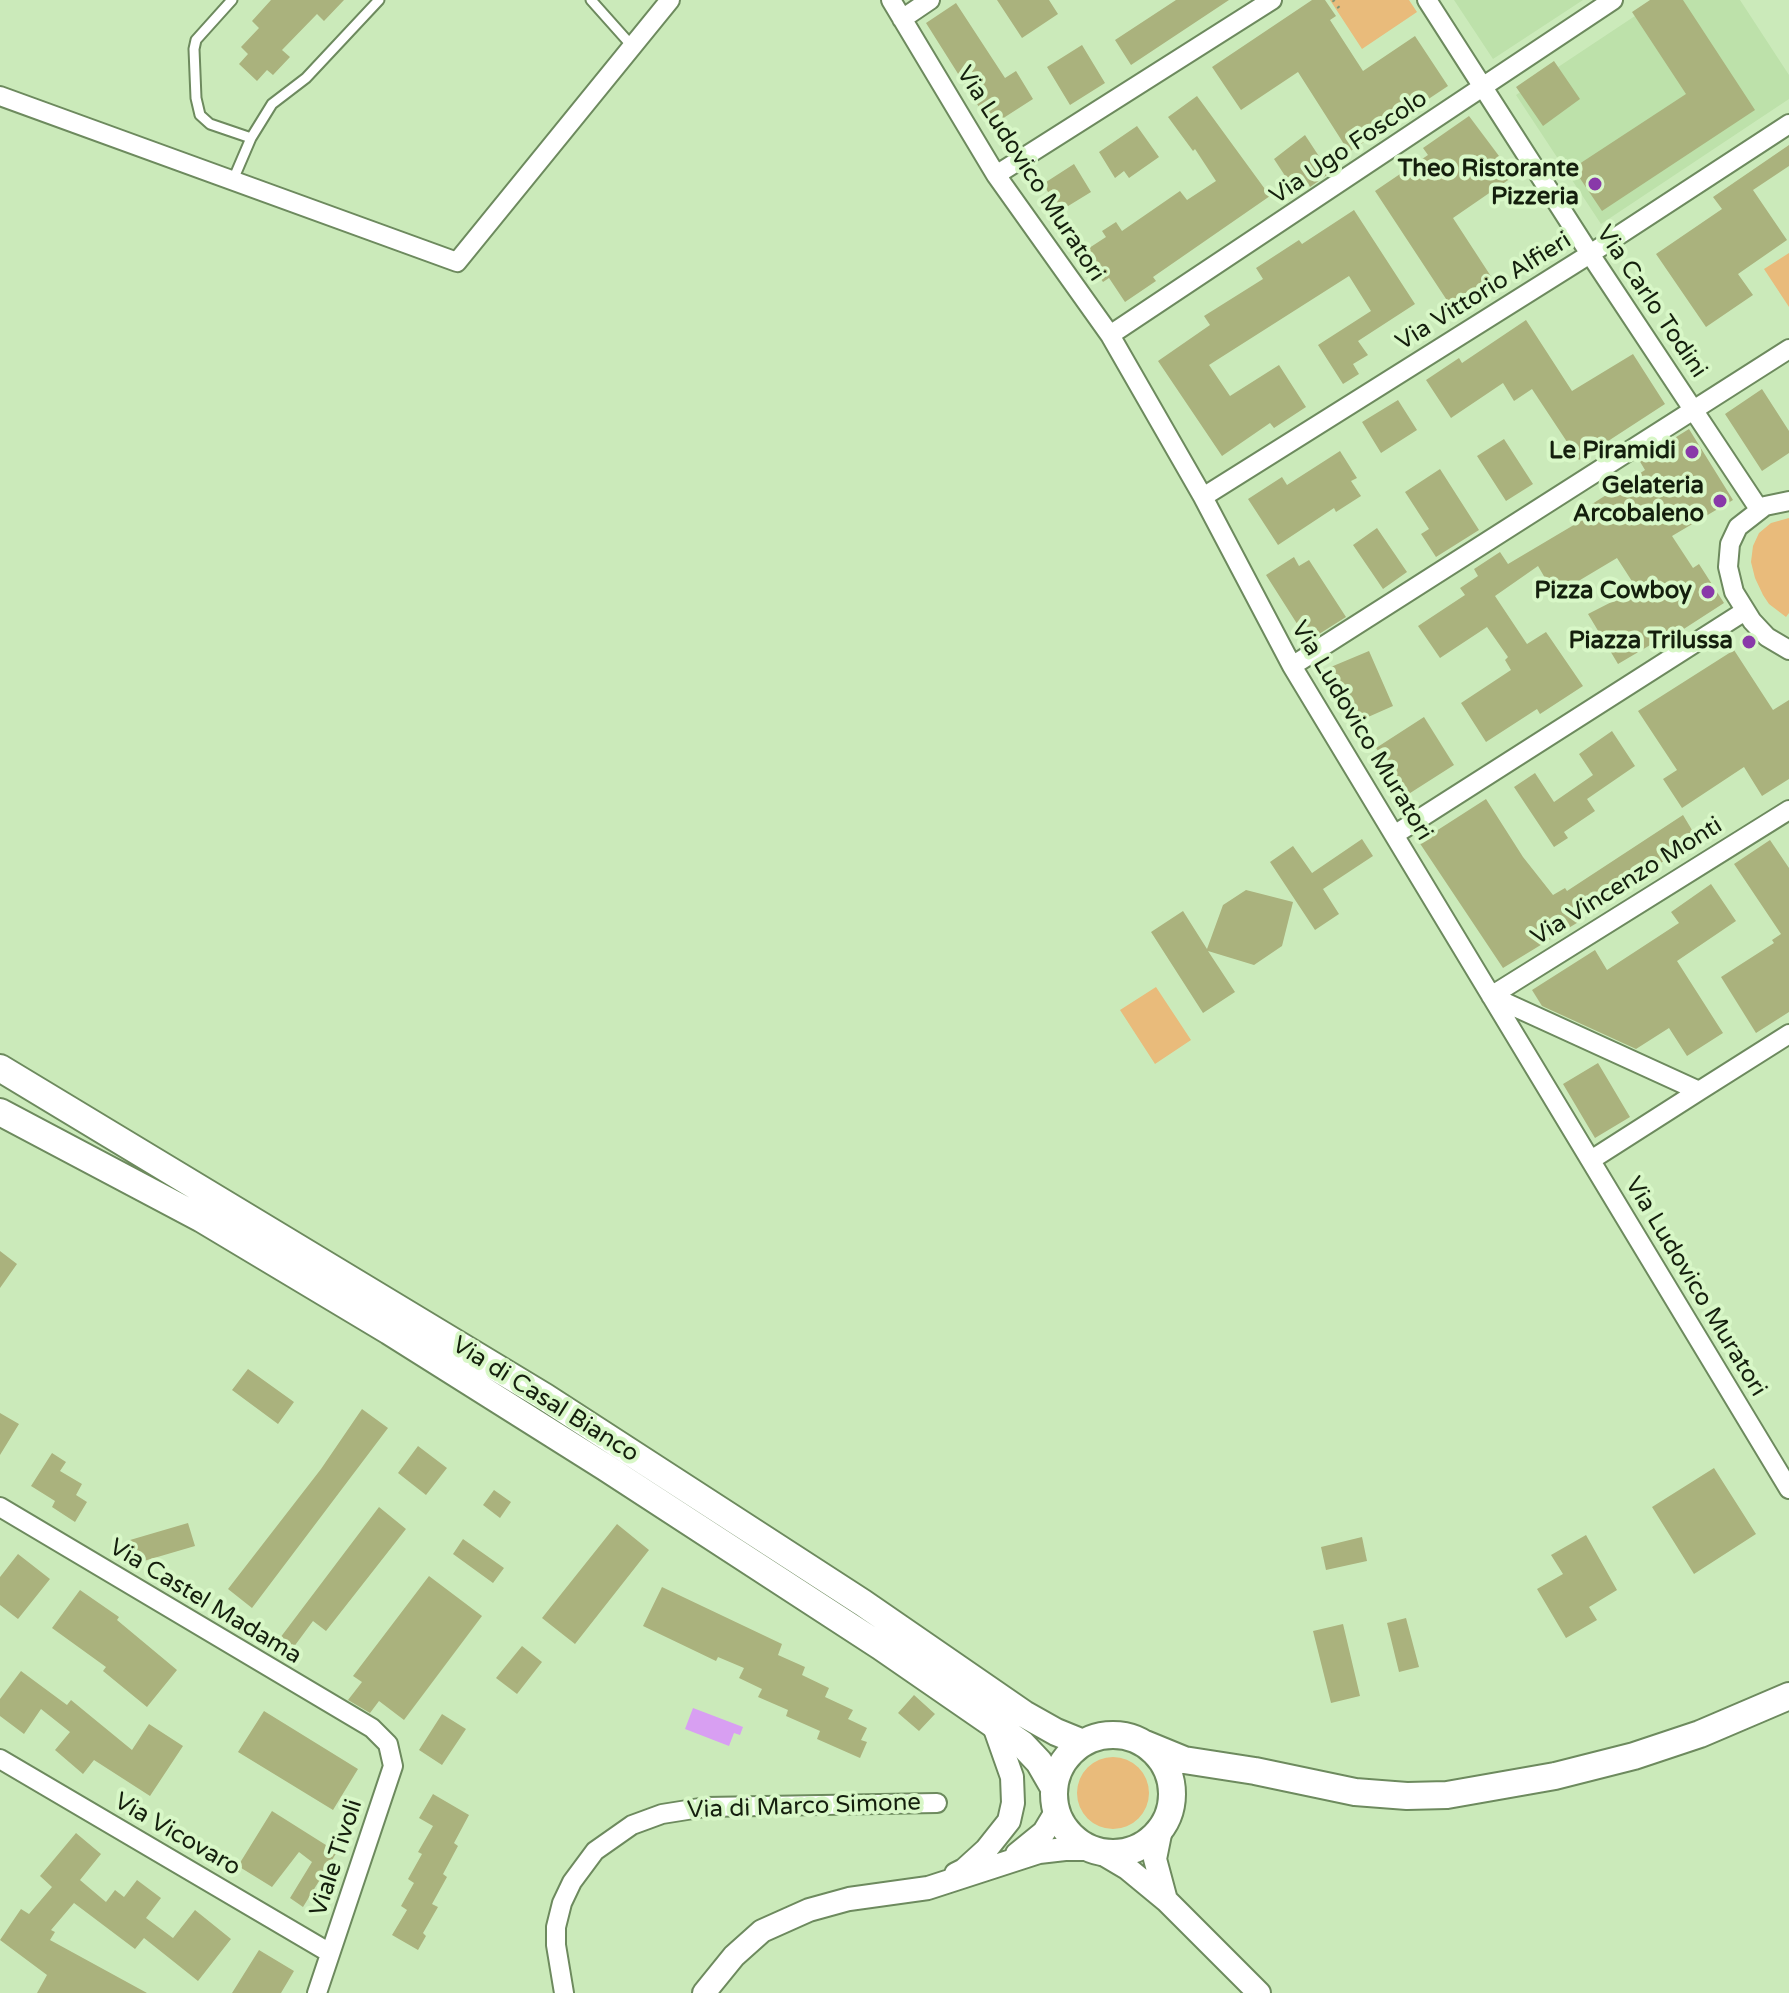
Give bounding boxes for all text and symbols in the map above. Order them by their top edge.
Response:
street label: Via Ludovico Muratori [950,61,1110,287]
street label: Via Ugo Foscolo [1265,85,1433,211]
place label: Theo Ristorante Pizzeria [1398,156,1579,212]
marker: Theo Ristorante Pizzeria [1586,175,1604,193]
street label: Via Carlo Todini [1589,220,1713,384]
street label: Via Vittorio Alfieri [1391,227,1577,357]
place label: Le Piramidi [1549,438,1676,466]
marker: Le Piramidi [1683,443,1701,461]
place label: Gelateria Arcobaleno [1573,473,1704,529]
marker: Gelateria Arcobaleno [1711,492,1729,510]
place label: Pizza Cowboy [1534,578,1692,606]
marker: Pizza Cowboy [1699,583,1717,601]
street label: Via Ludovico Muratori [1284,616,1438,846]
place label: Piazza Trilussa [1569,628,1733,656]
marker: Piazza Trilussa [1740,633,1758,651]
street label: Via Vincenzo Monti [1526,812,1728,952]
street label: Via Ludovico Muratori [1618,1172,1772,1402]
street label: Via di Casal Bianco [446,1331,644,1469]
street label: Via Castel Madama [104,1533,306,1671]
street label: Via Vicovaro [109,1787,245,1883]
street label: Via di Marco Simone [687,1789,921,1825]
street label: Viale Tivoli [305,1796,369,1920]

